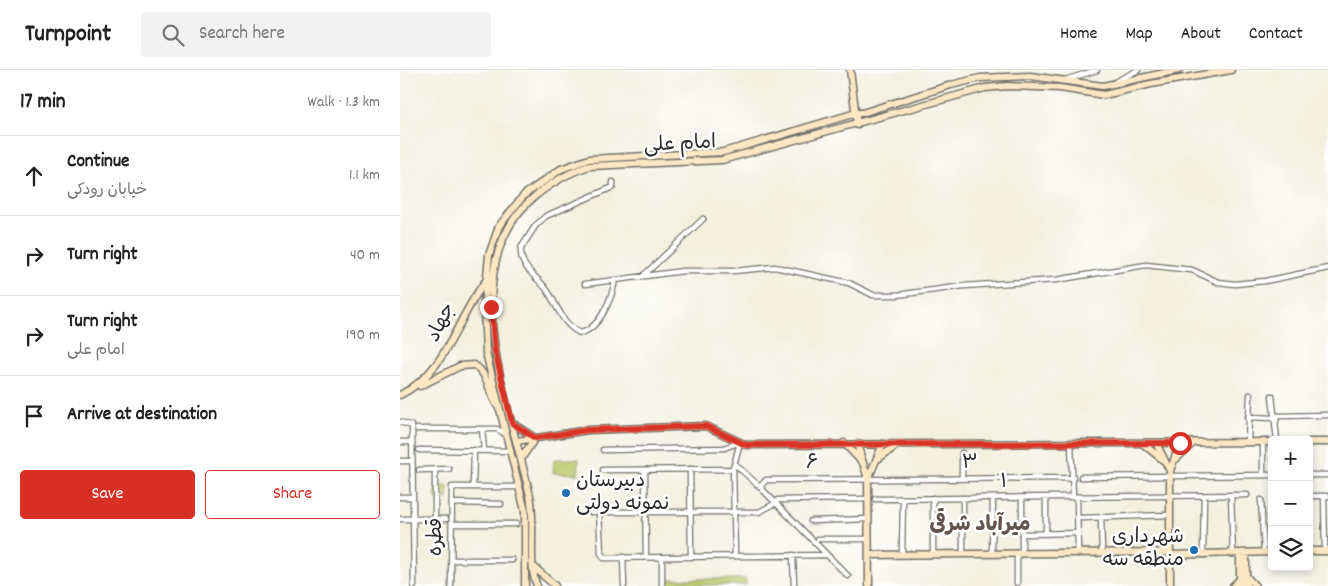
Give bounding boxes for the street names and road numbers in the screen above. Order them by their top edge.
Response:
street label: امام علی [643,129,717,161]
street label: جهاد [420,299,464,347]
street label: ۶ [806,450,818,478]
street label: ۳ [962,450,978,478]
street label: ۱ [1000,469,1008,497]
street label: قطره [423,518,451,556]

